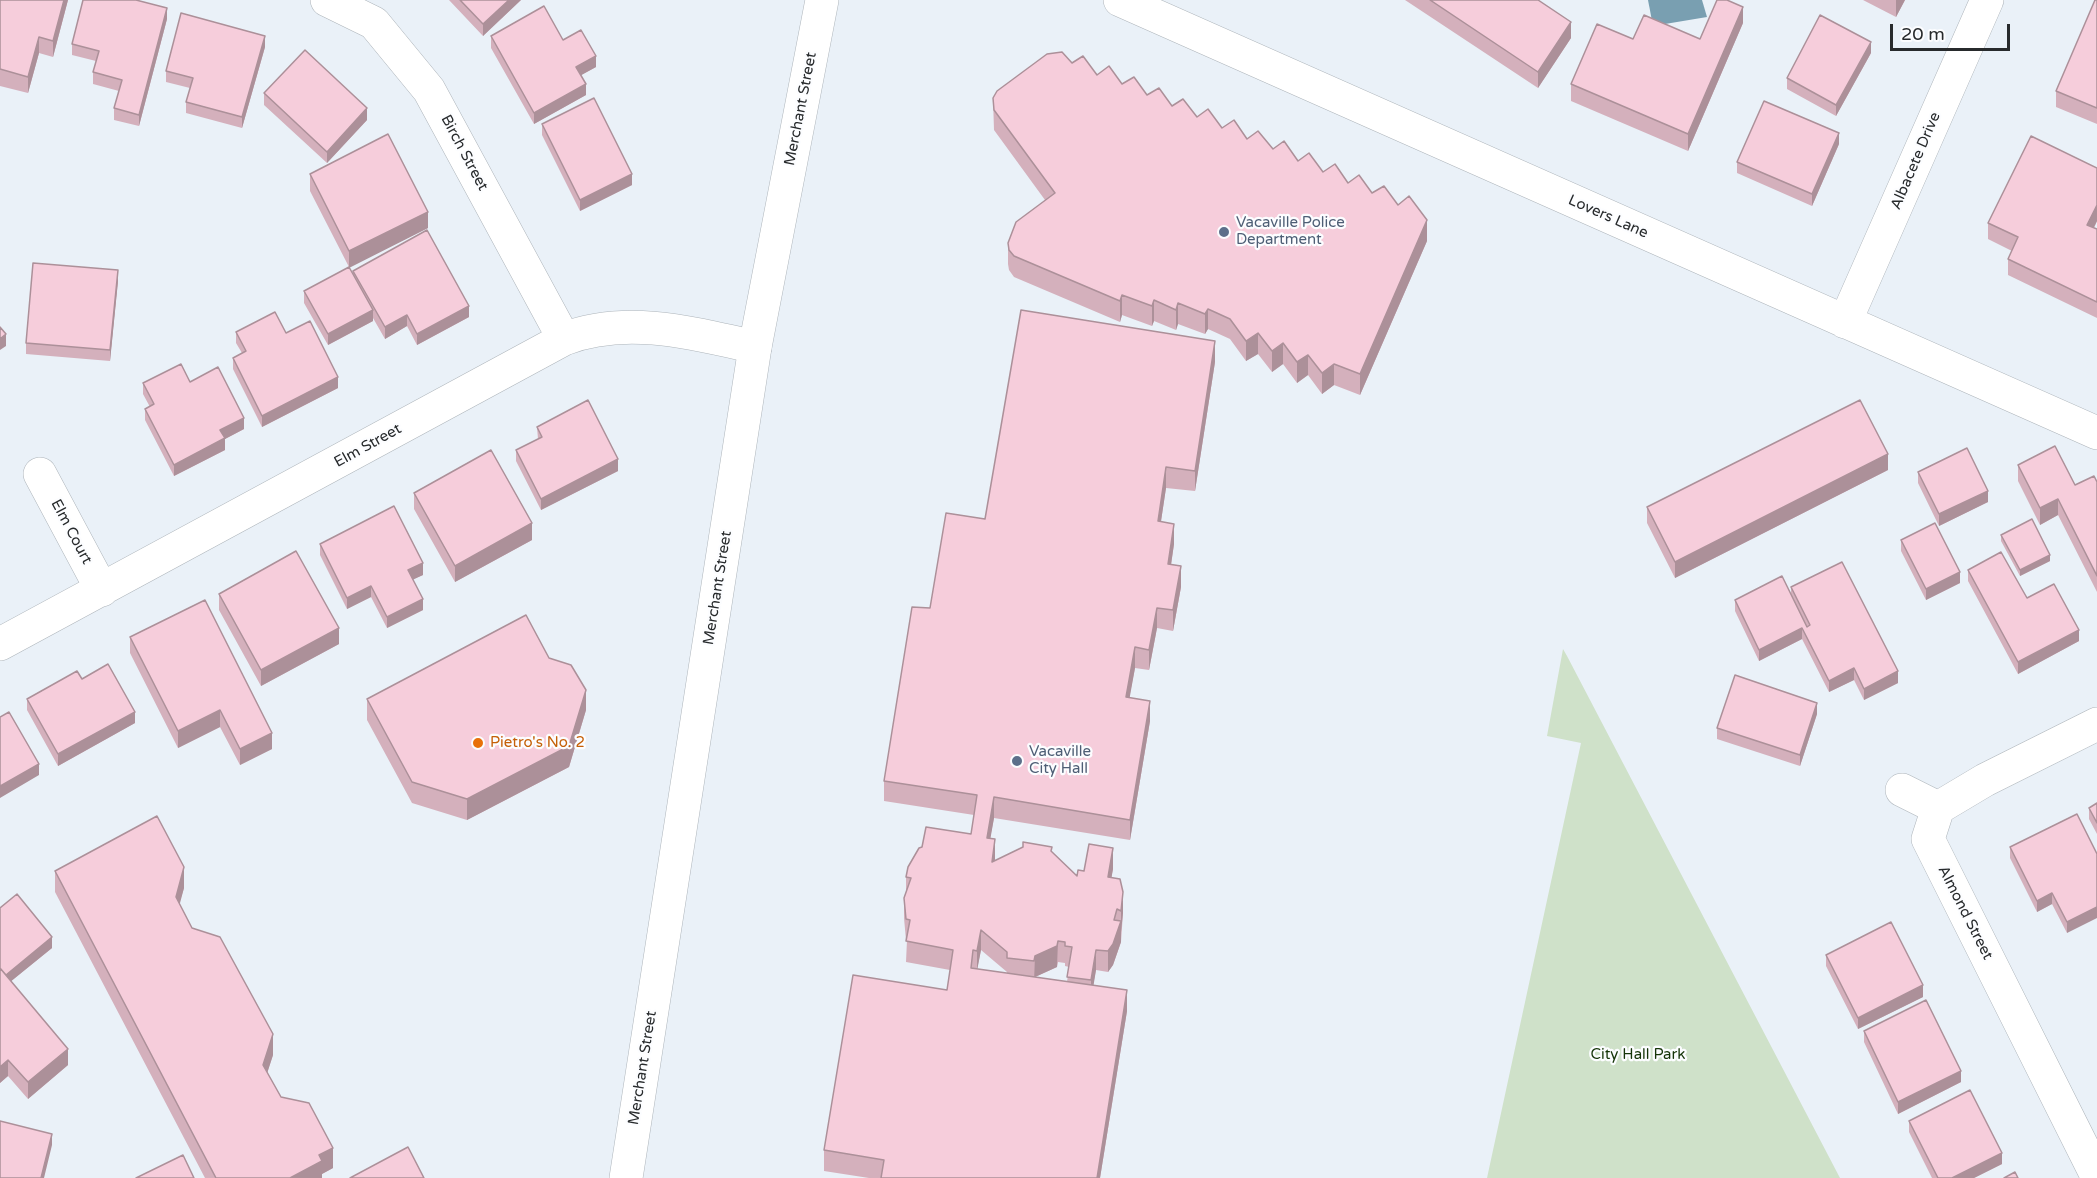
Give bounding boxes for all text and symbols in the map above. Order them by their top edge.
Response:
scale bar [1893,12,2013,50]
text: 20 m [1901,23,1945,45]
street label: Merchant Street [781,51,821,167]
street label: Albacete Drive [1887,110,1945,212]
street label: Birch Street [436,112,492,194]
street label: Lovers Lane [1565,191,1651,243]
place label: Vacaville Police Department [1236,214,1345,249]
marker: Vacaville Police Department [1217,225,1231,239]
street label: Elm Street [331,420,405,472]
street label: Elm Court [46,496,96,568]
street label: Merchant Street [700,530,736,646]
place label: Pietro's No. 2 [490,734,585,752]
marker: Pietro's No. 2 [471,736,485,750]
place label: Vacaville City Hall [1029,743,1091,778]
marker: Vacaville City Hall [1010,754,1024,768]
street label: Almond Street [1934,863,1996,963]
street label: Merchant Street [625,1010,661,1126]
park label: City Hall Park [1591,1046,1685,1064]

